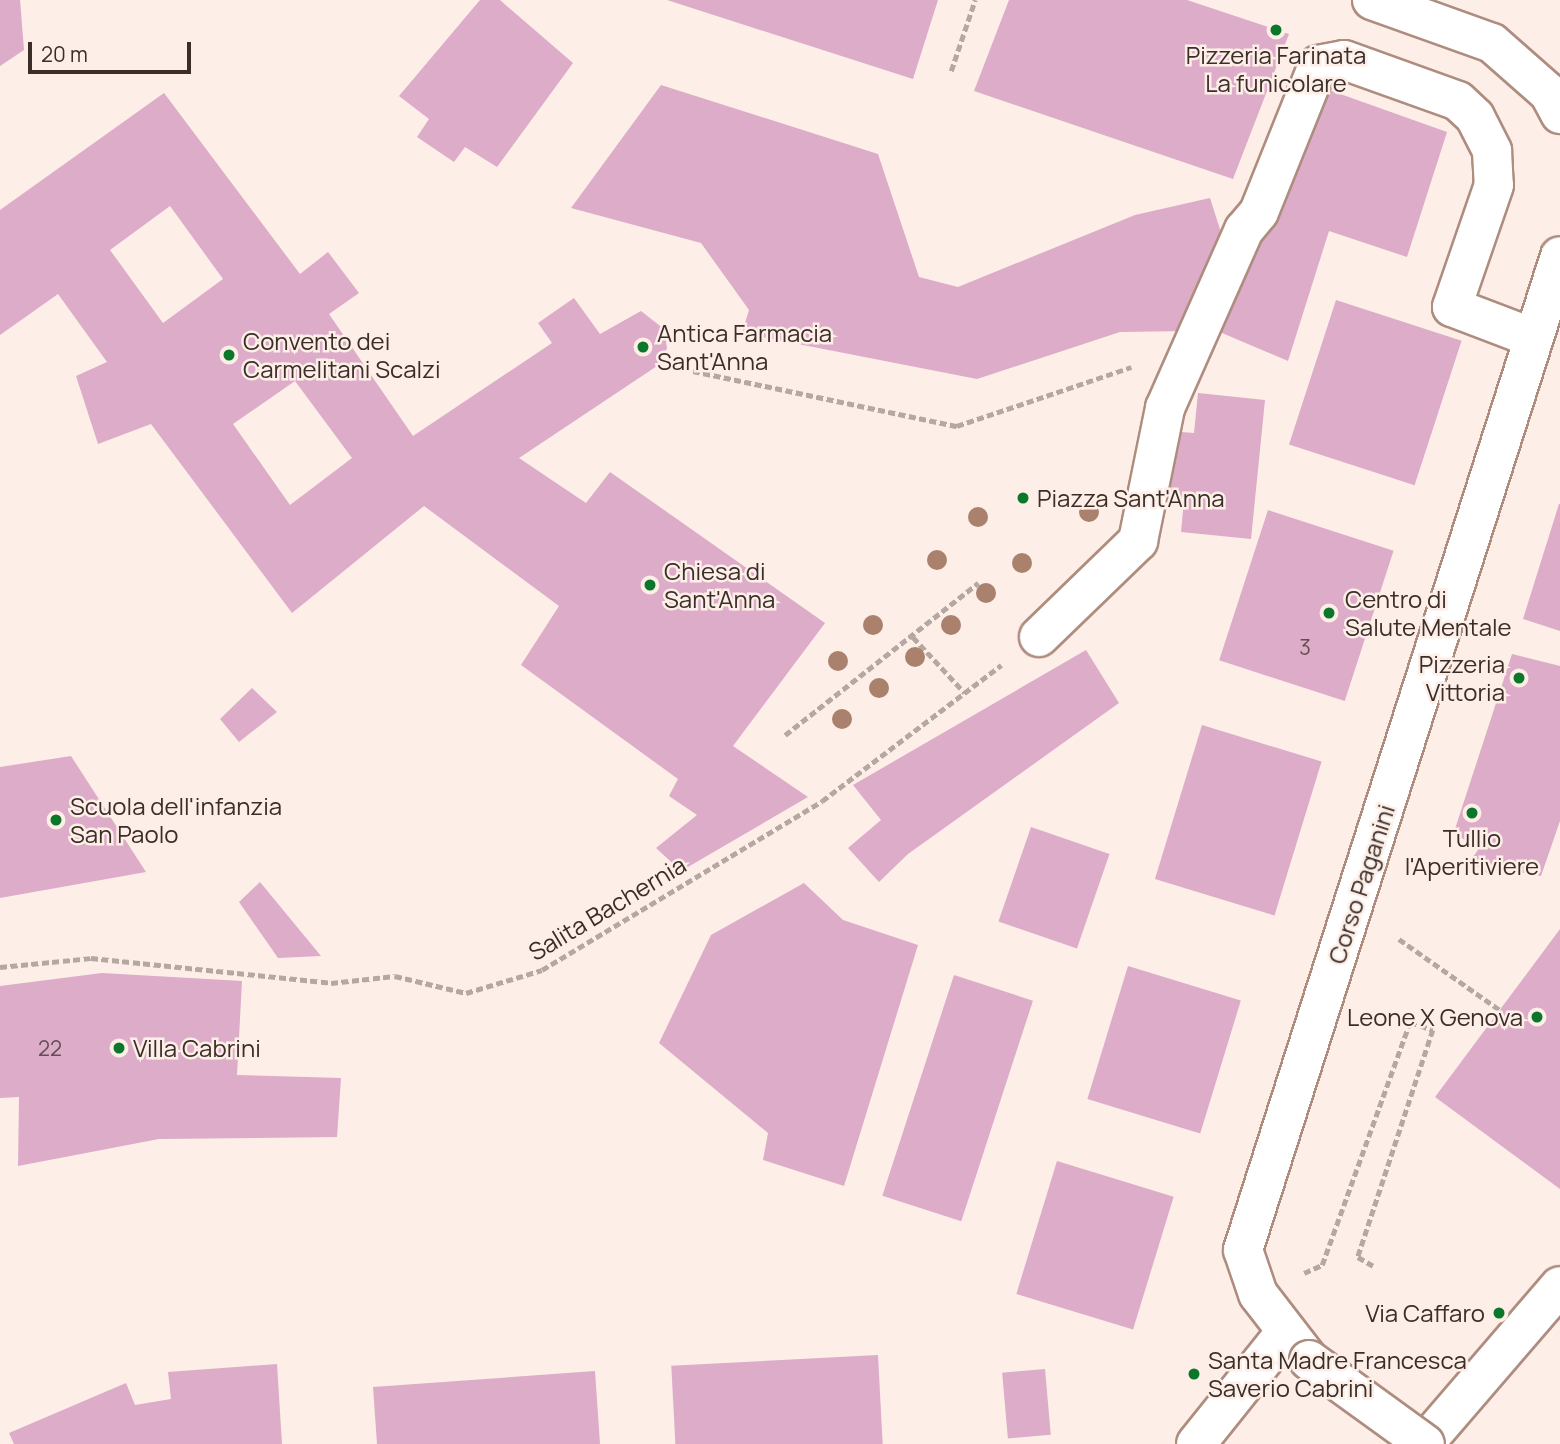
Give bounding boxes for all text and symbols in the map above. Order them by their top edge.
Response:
marker: Pizzeria Farinata La funicolare [1268,22,1284,38]
scale bar [32,28,194,72]
text: 20 m [41,40,88,68]
place label: Pizzeria Farinata La funicolare [1186,41,1366,97]
place label: Antica Farmacia Sant'Anna [657,319,832,375]
place label: Convento dei Carmelitani Scalzi [243,327,441,383]
marker: Antica Farmacia Sant'Anna [635,339,651,355]
marker: Convento dei Carmelitani Scalzi [221,347,237,363]
place label: Piazza Sant'Anna [1037,484,1225,512]
marker: Piazza Sant'Anna [1015,490,1031,506]
place label: Chiesa di Sant'Anna [664,557,775,613]
marker: Chiesa di Sant'Anna [642,577,658,593]
place label: Centro di Salute Mentale [1345,585,1512,641]
marker: Centro di Salute Mentale [1319,603,1339,623]
house number: 3 [1299,634,1311,660]
place label: Pizzeria Vittoria [1419,650,1505,706]
marker: Pizzeria Vittoria [1511,670,1527,686]
place label: Scuola dell'infanzia San Paolo [70,792,282,848]
street label: Corso Paganini [1322,801,1400,967]
marker: Tullio l'Aperitiviere [1464,805,1480,821]
marker: Scuola dell'infanzia San Paolo [48,812,64,828]
place label: Tullio l'Aperitiviere [1405,824,1539,880]
street label: Salita Bachernia [523,850,691,966]
place label: Leone X Genova [1347,1003,1523,1031]
marker: Leone X Genova [1529,1009,1545,1025]
place label: Villa Cabrini [133,1034,261,1062]
house number: 22 [38,1035,62,1061]
marker: Villa Cabrini [111,1040,127,1056]
place label: Via Caffaro [1365,1299,1485,1327]
marker: Via Caffaro [1491,1305,1507,1321]
place label: Santa Madre Francesca Saverio Cabrini [1208,1346,1467,1402]
marker: Santa Madre Francesca Saverio Cabrini [1186,1366,1202,1382]

